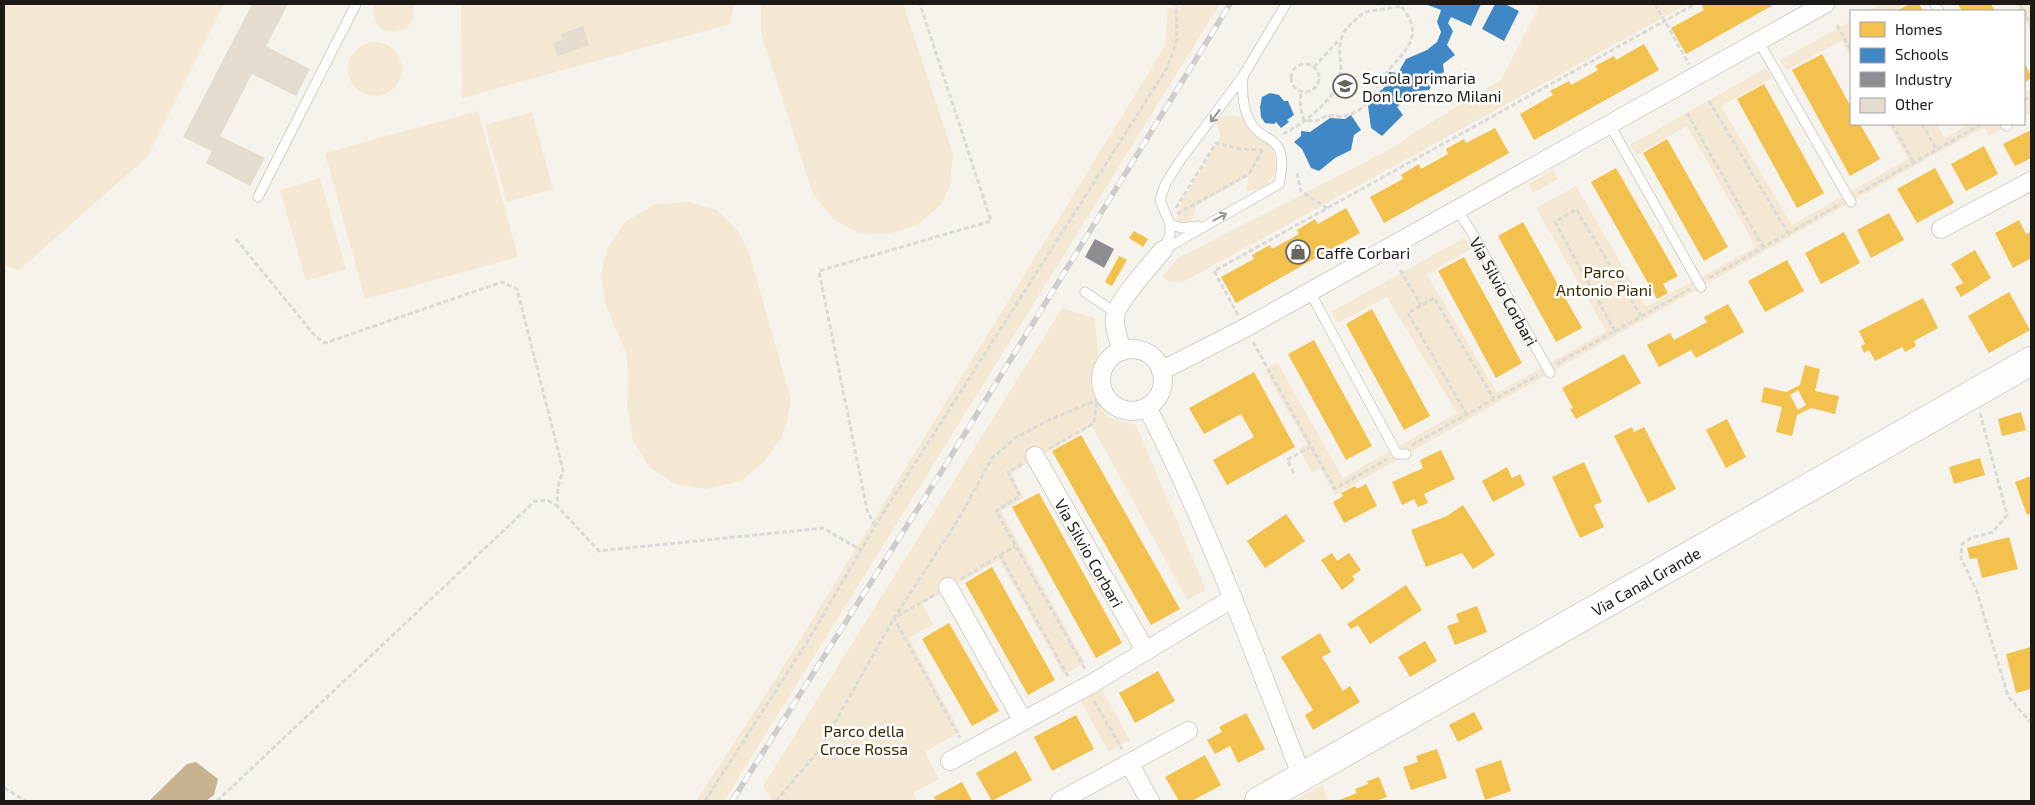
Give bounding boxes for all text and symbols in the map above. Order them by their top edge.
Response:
legend [1850,10,2025,125]
text: Homes [1895,20,1942,38]
text: Schools [1895,45,1949,63]
place label: Scuola primaria Don Lorenzo Milani [1362,68,1502,105]
text: Industry [1895,70,1952,88]
school or university icon: Scuola primaria Don Lorenzo Milani [1332,73,1358,99]
text: Other [1895,95,1934,113]
one-way arrow [1209,109,1220,122]
one-way arrow [1212,212,1227,221]
street label: Via Silvio Corbari [1467,233,1542,349]
shop icon: Caffè Corbari [1285,239,1311,265]
place label: Caffè Corbari [1316,243,1410,262]
park label: Parco Antonio Piani [1556,262,1652,299]
street label: Via Silvio Corbari [1052,495,1128,610]
street label: Via Canal Grande [1588,542,1703,619]
park label: Parco della Croce Rossa [820,721,908,758]

